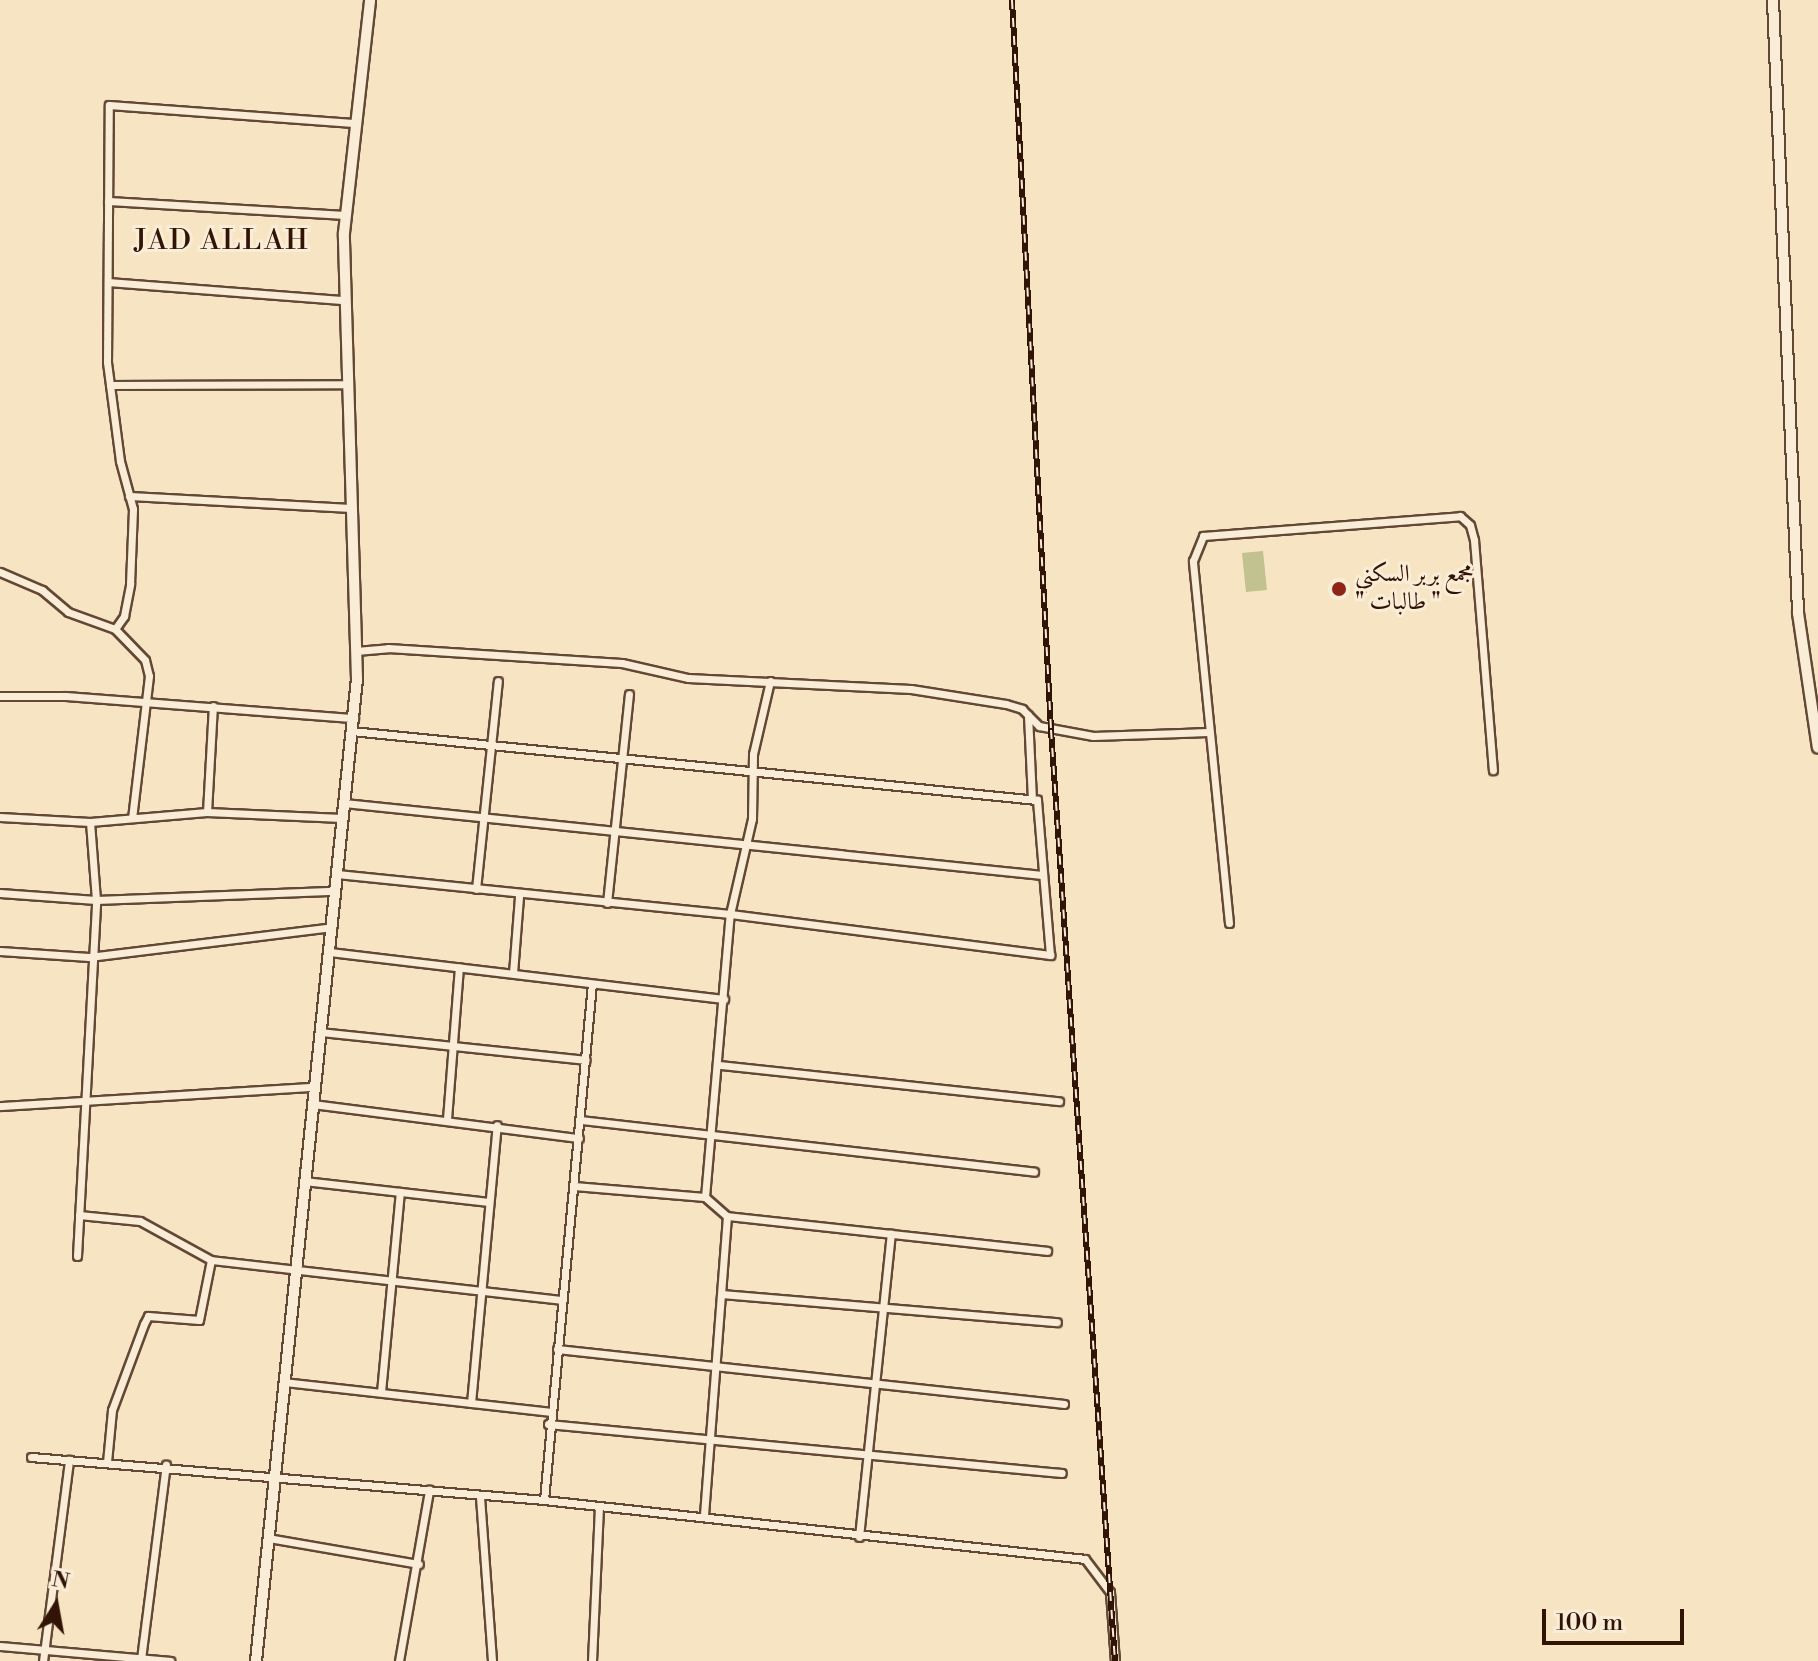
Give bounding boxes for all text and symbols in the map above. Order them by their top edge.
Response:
district label: JAD ALLAH [134,224,310,258]
place label: مجمع بربر السكني " طالبات " [1355,561,1474,617]
marker: مجمع بربر السكني " طالبات " [1330,580,1348,598]
north arrow [16,1565,96,1645]
text: N [50,1566,72,1596]
scale bar [1546,1593,1688,1643]
text: 100 m [1556,1608,1623,1638]

